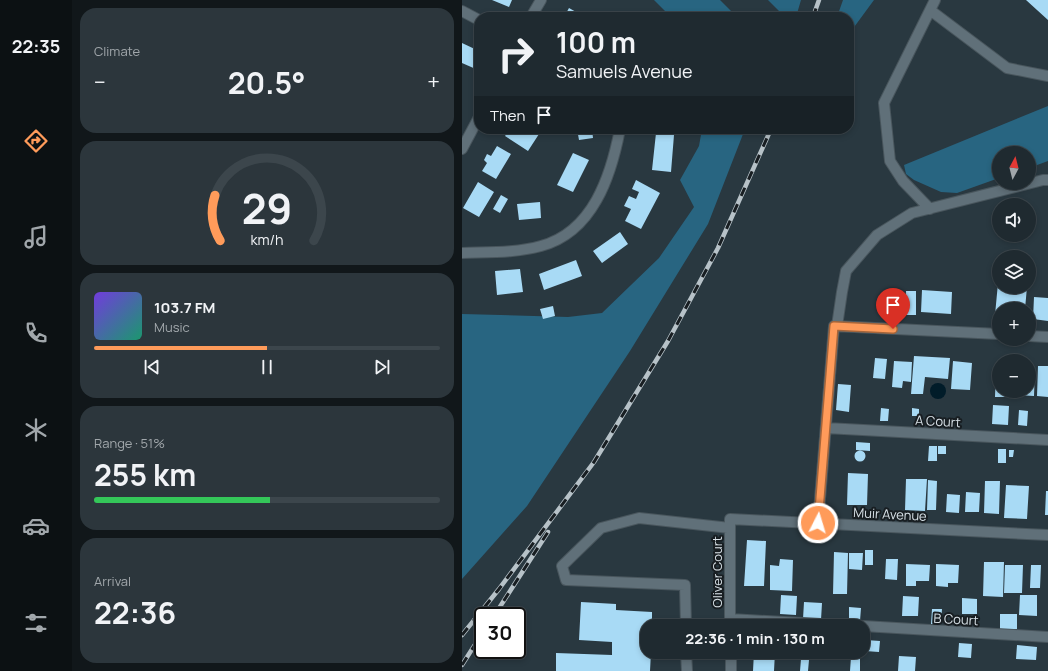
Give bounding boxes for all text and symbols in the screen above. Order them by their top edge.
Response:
text: 100 m [556,23,636,61]
icon: right [490,28,542,80]
text: 22:35 [12,34,60,58]
text: Climate [94,42,140,60]
text: Samuels Avenue [556,59,692,83]
text: 20.5° [228,62,306,103]
text: − [94,67,106,97]
text: + [427,67,440,97]
icon: arrive [533,104,555,126]
text: Then [490,105,525,126]
icon: directions [22,127,50,155]
north arrow [992,146,1036,190]
map controls [992,146,1036,398]
text: 29 [242,180,292,236]
button: sound [992,198,1036,242]
icon: music [22,223,50,251]
text: km/h [250,229,284,248]
button: layers [992,250,1036,294]
pin [876,288,910,329]
icon: arrive [882,294,904,316]
text: 103.7 FM [154,297,215,318]
button: + [992,302,1036,346]
text: Music [154,318,190,336]
icon: phone [22,319,50,347]
button: − [992,354,1036,398]
icon: previous [141,356,163,378]
icon: pause [256,356,278,378]
icon: next [371,356,393,378]
street label: A Court [915,411,961,431]
icon: climate [22,416,50,444]
text: Range · 51% [94,434,165,452]
text: 255 km [94,454,196,495]
position arrow [797,502,839,544]
street label: Muir Avenue [853,503,928,525]
icon: car [22,512,50,540]
street label: Oliver Court [708,536,726,608]
text: Arrival [94,572,131,590]
text: 22:36 [94,592,176,633]
speed limit sign: 30 [474,607,526,659]
icon: filters [22,609,50,637]
street label: B Court [933,609,979,629]
text: 22:36 · 1 min · 130 m [685,628,825,649]

